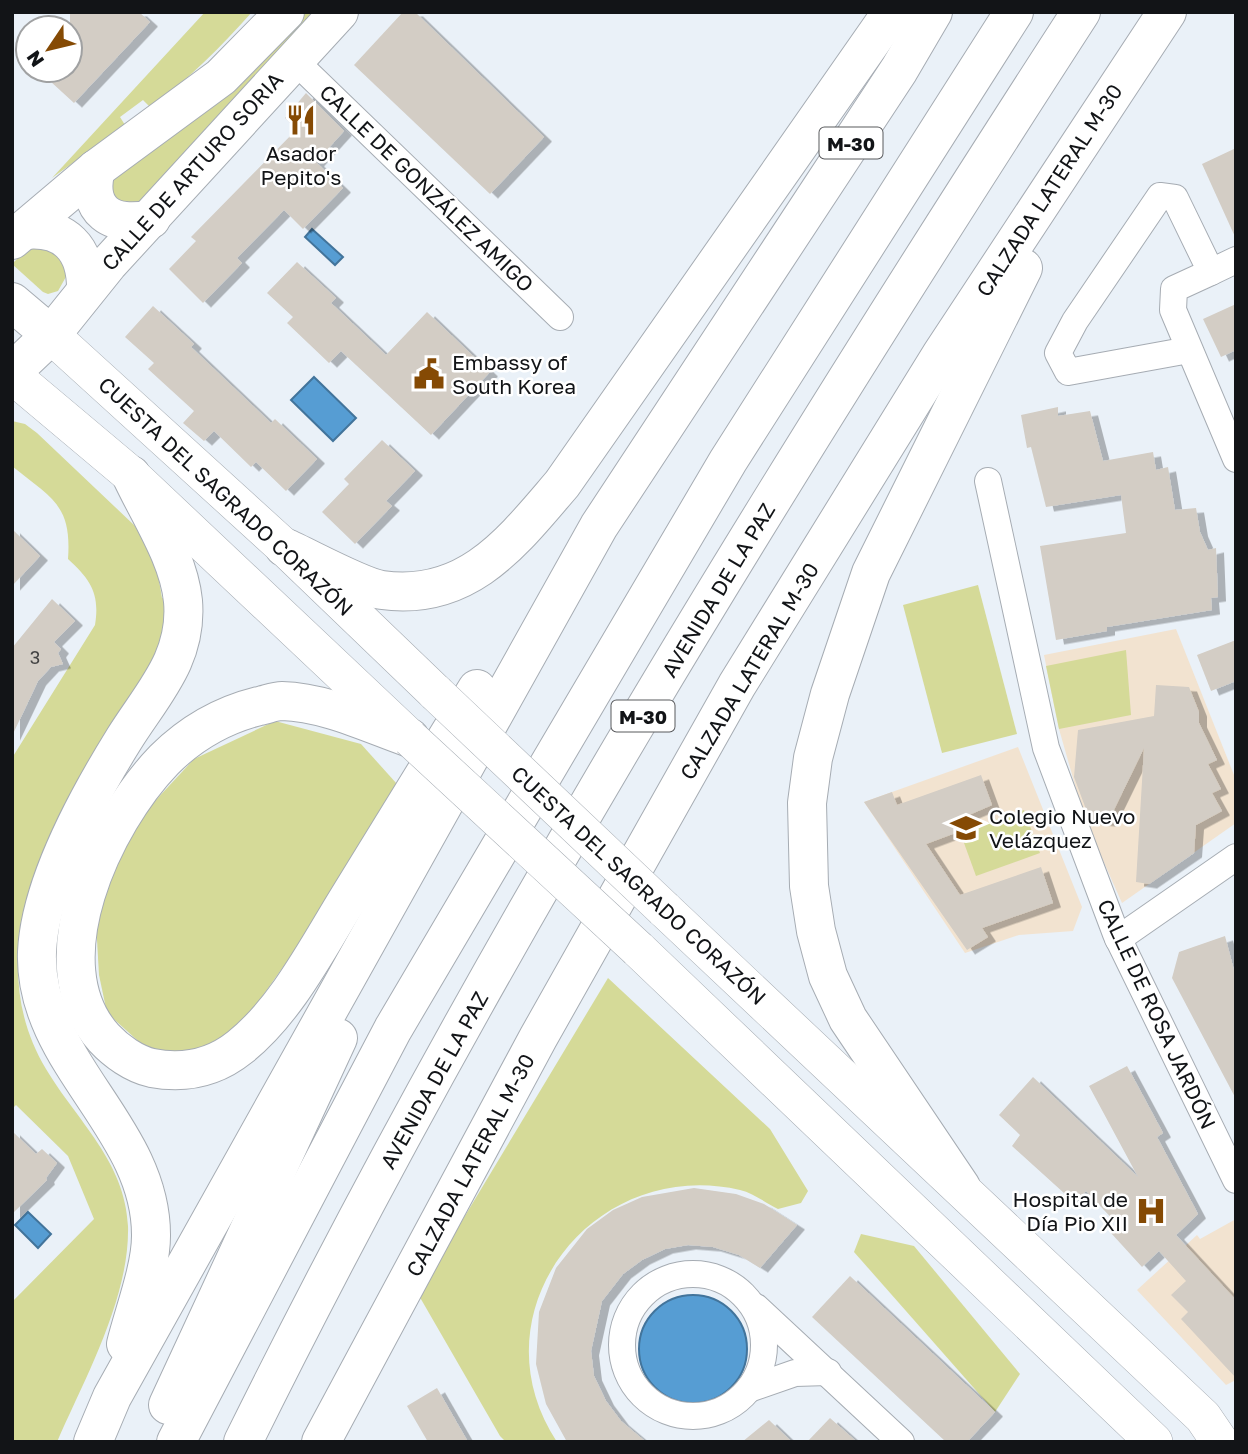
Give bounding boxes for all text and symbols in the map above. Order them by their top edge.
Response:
north arrow [14,14,84,84]
text: N [21,47,48,72]
street label: CALLE DE ARTURO SORIA [96,66,288,276]
street label: CALLE DE GONZÁLEZ AMIGO [315,79,539,297]
street label: CALZADA LATERAL M-30 [970,79,1128,301]
restaurant icon: Asador Pepito's [284,103,318,137]
road number: M-30 [820,127,882,158]
place label: Asador Pepito's [261,140,341,190]
place label: Embassy of South Korea [452,349,576,399]
public building icon: Embassy of South Korea [412,357,446,391]
street label: CUESTA DEL SAGRADO CORAZÓN [93,371,359,621]
street label: AVENIDA DE LA PAZ [656,498,780,682]
street label: CALZADA LATERAL M-30 [674,558,824,784]
house number: 3 [30,646,40,668]
road number: M-30 [612,701,674,732]
street label: CUESTA DEL SAGRADO CORAZÓN [506,760,772,1010]
place label: Colegio Nuevo Velázquez [989,803,1135,853]
school or university icon: Colegio Nuevo Velázquez [949,811,983,845]
street label: CALLE DE ROSA JARDÓN [1092,895,1222,1133]
street label: AVENIDA DE LA PAZ [374,987,494,1173]
street label: CALZADA LATERAL M-30 [400,1049,540,1281]
place label: Hospital de Día Pio XII [1012,1186,1128,1236]
hospital icon: Hospital de Día Pio XII [1134,1194,1168,1228]

